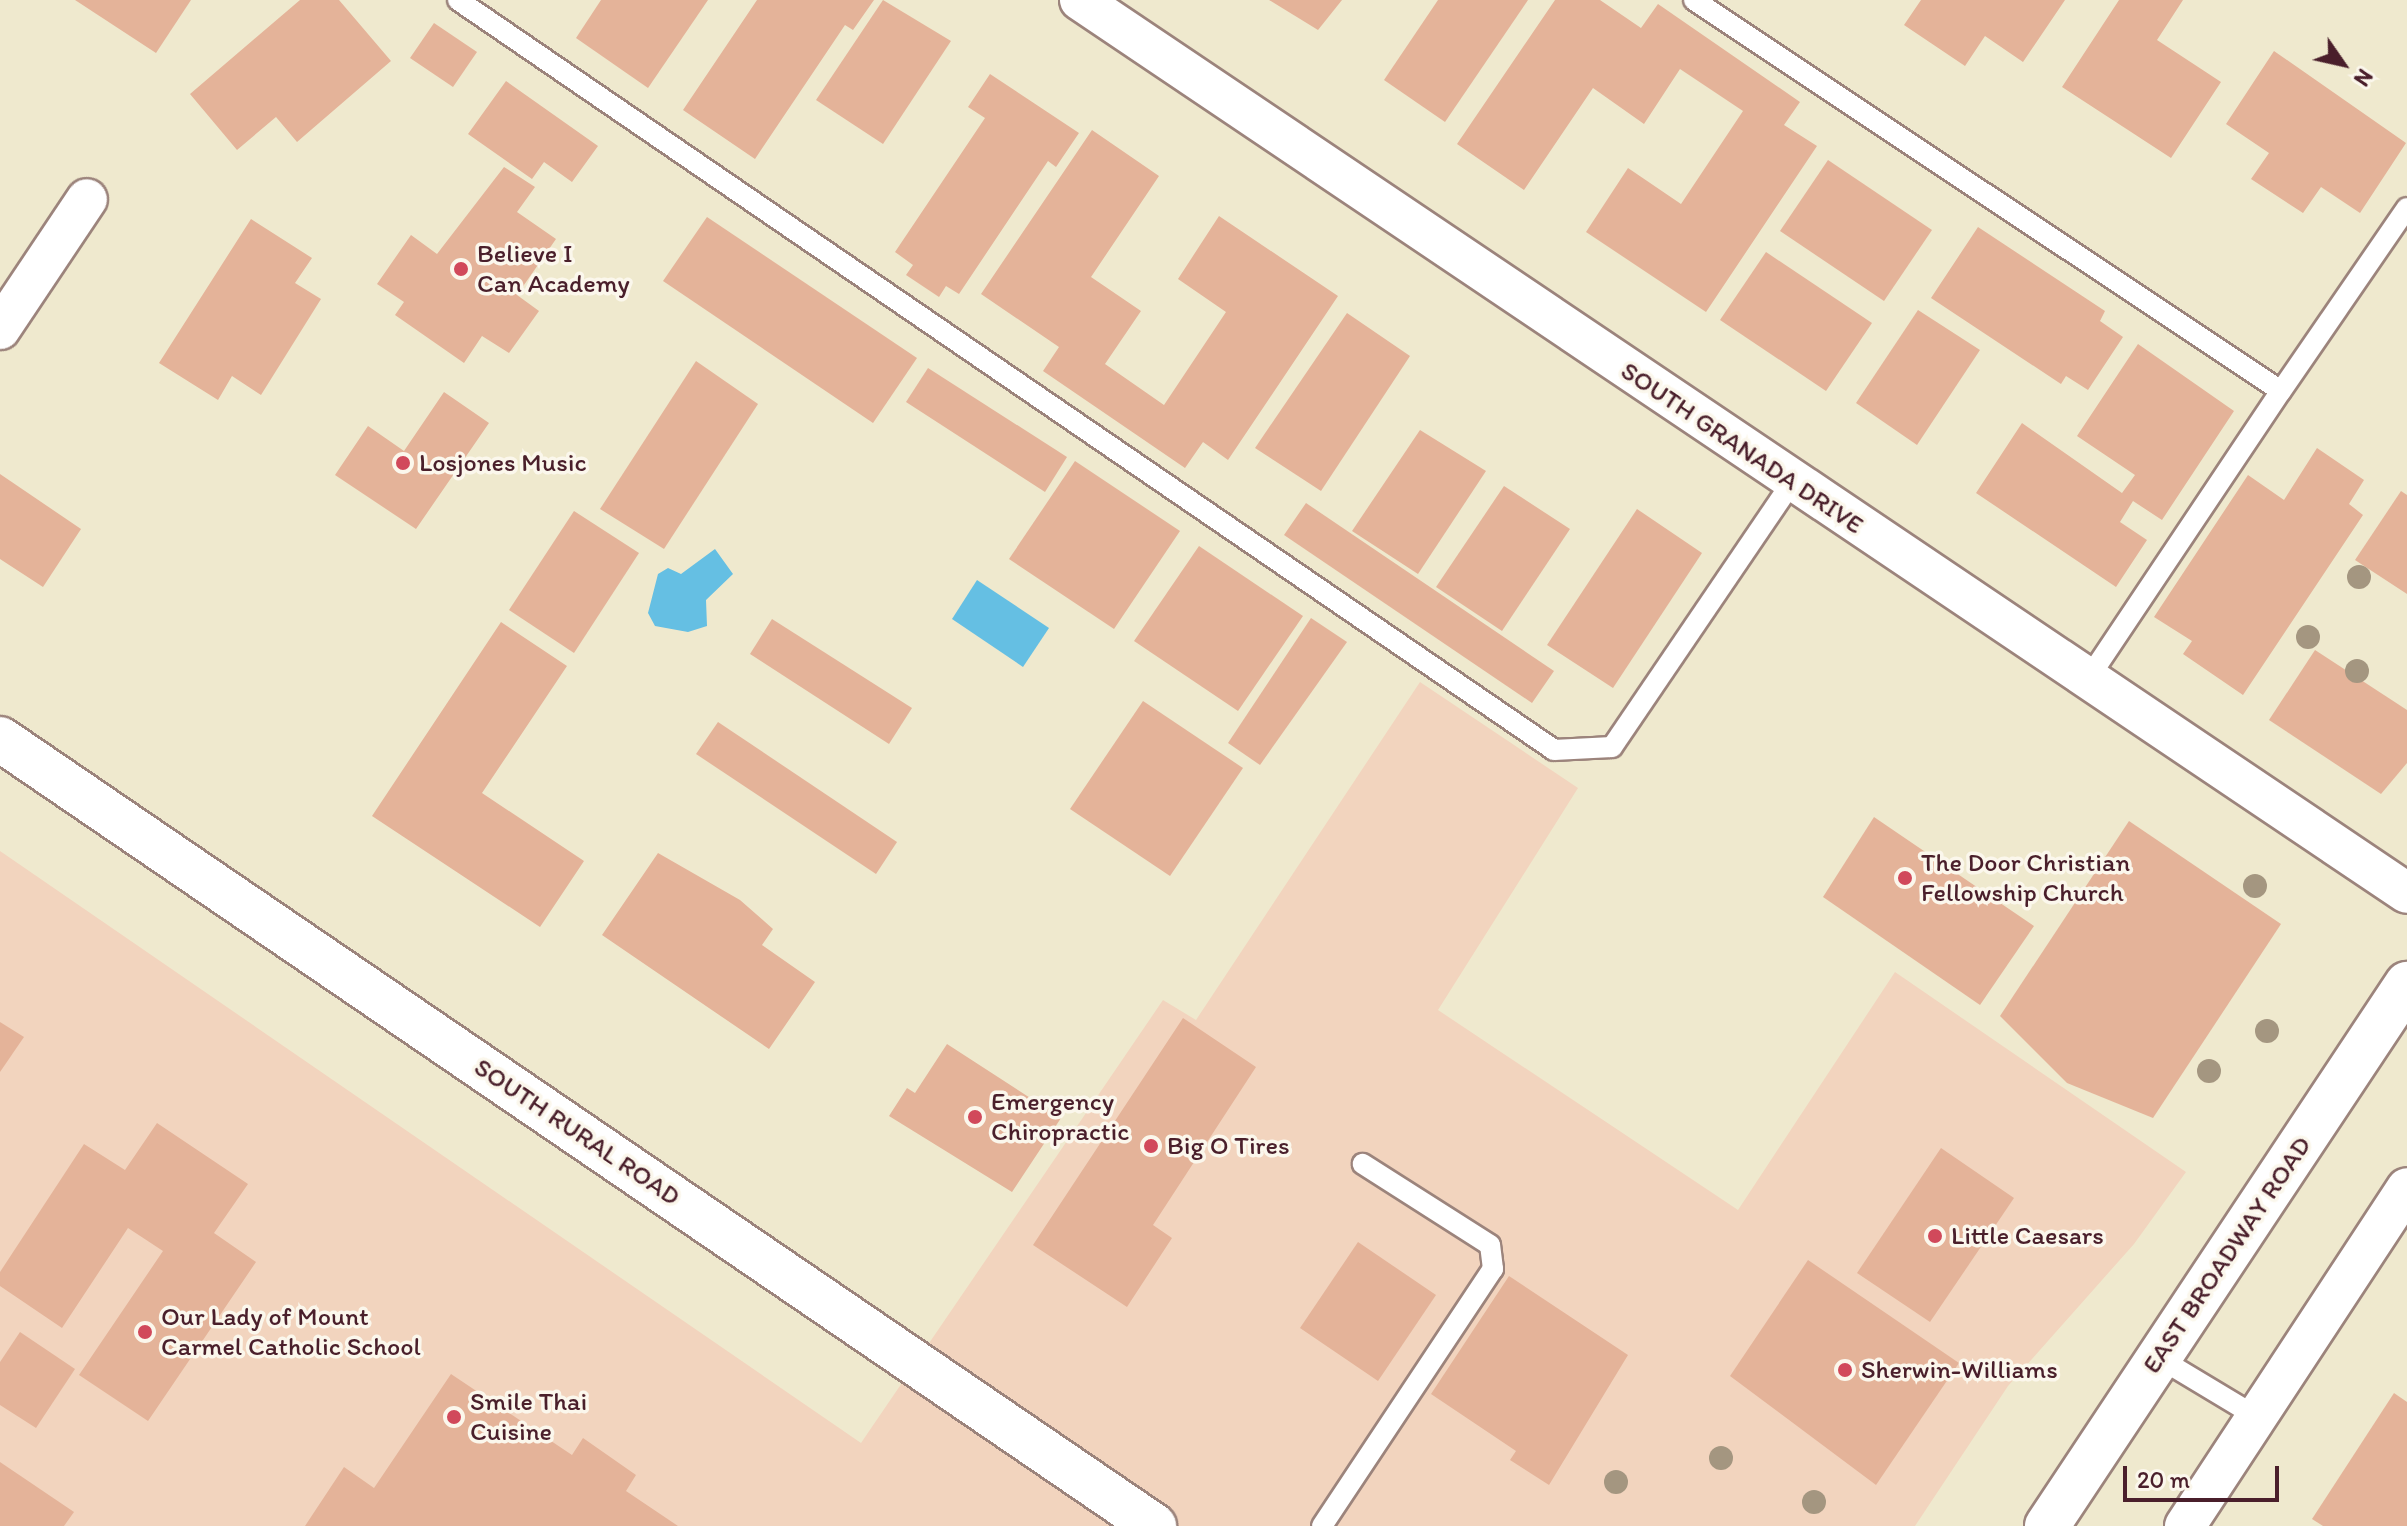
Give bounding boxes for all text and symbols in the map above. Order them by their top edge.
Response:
north arrow [2303,24,2383,104]
text: N [2348,64,2379,91]
place label: Believe I Can Academy [477,238,631,300]
marker: Believe I Can Academy [452,260,470,278]
street label: SOUTH GRANADA DRIVE [1614,355,1870,541]
place label: Losjones Music [419,447,586,479]
marker: Losjones Music [394,454,412,472]
place label: The Door Christian Fellowship Church [1921,847,2130,908]
marker: The Door Christian Fellowship Church [1896,869,1914,887]
street label: SOUTH RURAL ROAD [468,1052,686,1212]
place label: Emergency Chiropractic [991,1086,1129,1148]
marker: Emergency Chiropractic [966,1108,984,1126]
place label: Big O Tires [1167,1130,1290,1162]
street label: EAST BROADWAY ROAD [2136,1131,2318,1379]
marker: Big O Tires [1142,1137,1160,1155]
place label: Little Caesars [1951,1220,2104,1252]
marker: Little Caesars [1926,1227,1944,1245]
place label: Our Lady of Mount Carmel Catholic School [161,1301,420,1362]
marker: Our Lady of Mount Carmel Catholic School [136,1323,154,1341]
place label: Sherwin-Williams [1861,1354,2058,1386]
marker: Sherwin-Williams [1836,1361,1854,1379]
place label: Smile Thai Cuisine [470,1386,587,1448]
marker: Smile Thai Cuisine [445,1408,463,1426]
scale bar [2127,1450,2283,1500]
text: 20 m [2137,1465,2190,1494]

